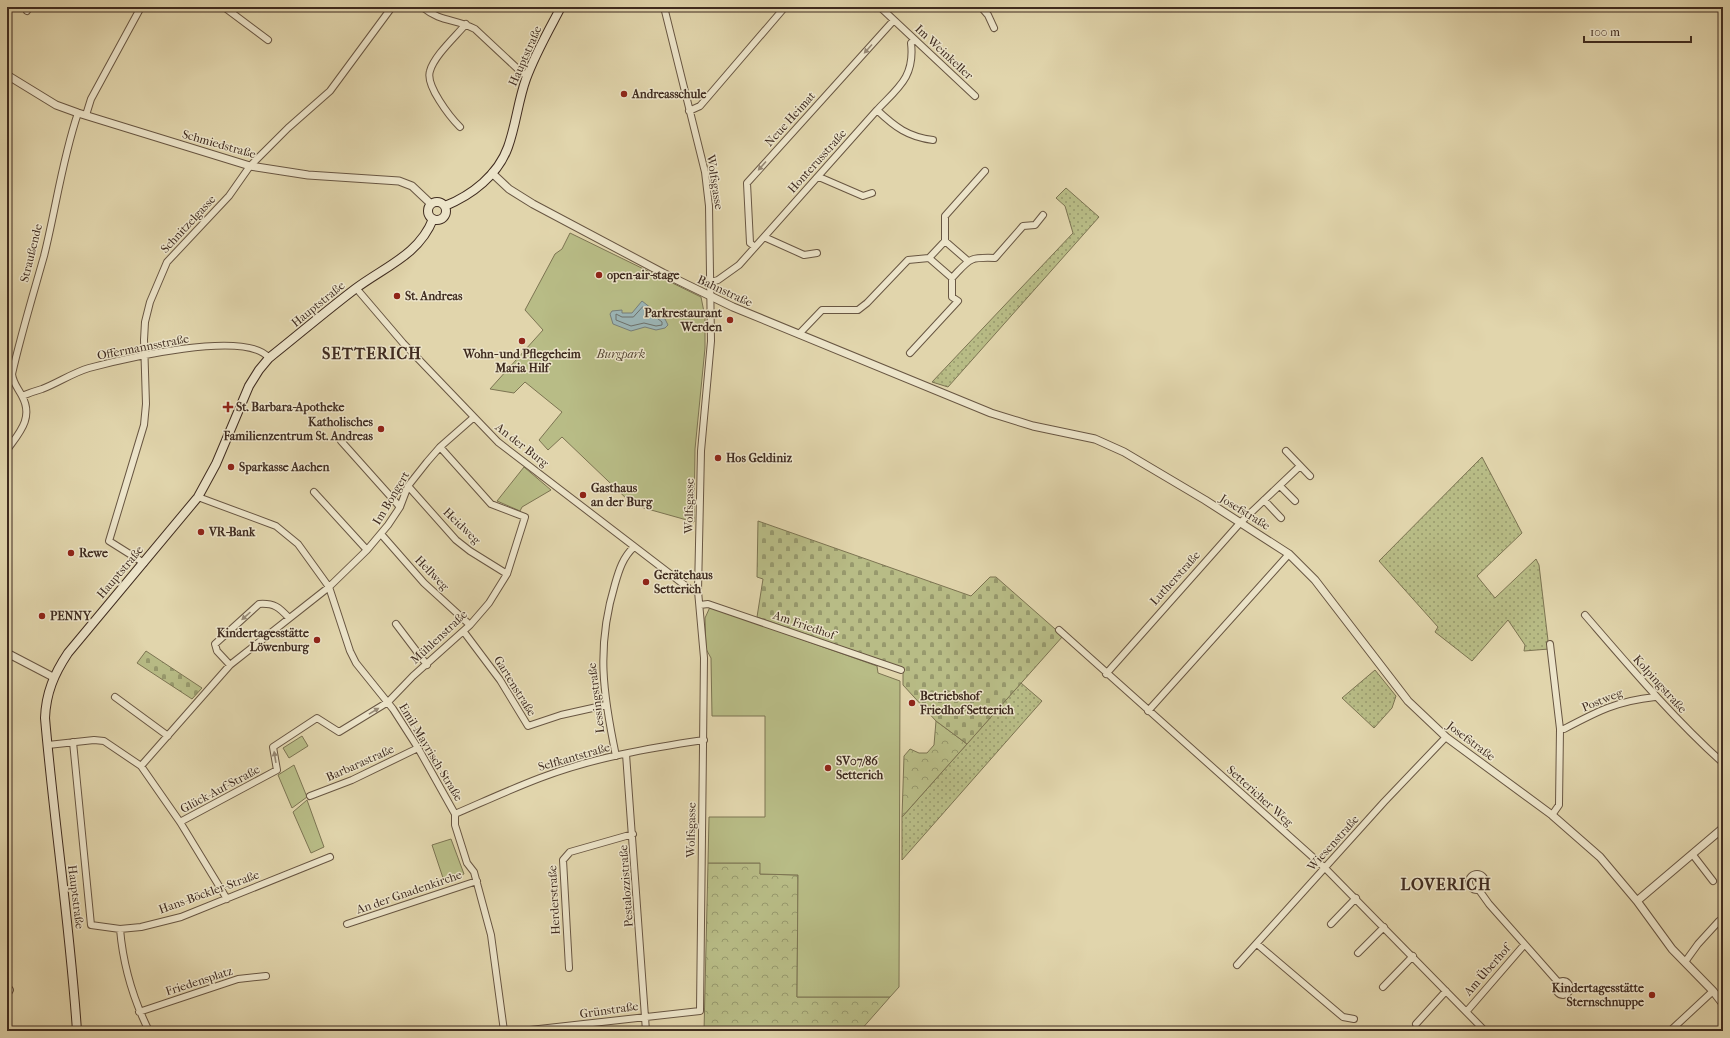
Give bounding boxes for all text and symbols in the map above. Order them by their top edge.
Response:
scale bar [1584,18,1691,44]
street label: Im Weinkeller [912,22,977,83]
street label: Hauptstraße [505,24,545,88]
text: 100 m [1590,25,1620,39]
one-way arrow [863,44,873,54]
place label: Andreasschule [631,87,706,101]
street label: Neue Heimat [762,88,819,149]
marker: Andreasschule [619,89,629,99]
street label: Honterusstraße [785,126,849,196]
street label: Schmiedstraße [181,127,258,161]
street label: Wolfsgasse [704,153,726,211]
one-way arrow [757,161,766,171]
street label: Schnitzelgasse [158,192,218,256]
street label: Straußende [17,222,45,284]
place label: open-air-stage [607,268,680,283]
marker: open-air-stage [594,270,604,280]
street label: Bahnstraße [695,272,755,310]
street label: Hauptstraße [289,278,348,330]
place label: St. Andreas [405,289,463,303]
marker: St. Andreas [392,291,402,301]
place label: Parkrestaurant Werden [644,306,723,334]
marker: Parkrestaurant Werden [725,315,735,325]
street label: Offermannsstraße [96,331,190,363]
marker: Wohn- und Pflegeheim Maria Hilf [517,336,527,346]
district label: SETTERICH [322,344,422,363]
place label: Wohn- und Pflegeheim Maria Hilf [462,347,582,375]
park label: Burgpark [596,347,645,361]
place label: St. Barbara-Apotheke [236,400,345,415]
marker: St. Barbara-Apotheke [223,402,233,412]
place label: Katholisches Familienzentrum St. Andreas [222,415,374,443]
street label: An der Burg [492,419,552,470]
marker: Katholisches Familienzentrum St. Andreas [376,424,386,434]
place label: Hos Geldiniz [726,451,793,465]
marker: Hos Geldiniz [713,453,723,463]
place label: Sparkasse Aachen [239,460,331,475]
marker: Sparkasse Aachen [226,462,236,472]
street label: Im Bongert [370,468,413,527]
street label: Wolfsgasse [681,478,696,535]
place label: Gasthaus an der Burg [591,481,653,510]
marker: Gasthaus an der Burg [578,490,588,500]
street label: Josefstraße [1216,491,1273,533]
street label: Heidweg [441,505,484,548]
place label: VR-Bank [208,525,256,539]
marker: VR-Bank [196,527,206,537]
street label: Hauptstraße [94,543,146,601]
place label: Rewe [79,546,108,560]
marker: Rewe [66,548,76,558]
street label: Lutherstraße [1147,548,1203,608]
street label: Hellweg [412,553,452,594]
place label: Gerätehaus Setterich [654,568,713,596]
marker: Gerätehaus Setterich [641,577,651,587]
street label: Mühlenstraße [408,607,470,667]
street label: Am Friedhof [770,608,840,643]
place label: PENNY [50,609,92,623]
marker: PENNY [37,611,47,621]
one-way arrow [241,611,251,621]
place label: Kindertagesstätte Löwenburg [217,626,310,655]
marker: Kindertagesstätte Löwenburg [312,635,322,645]
street label: Kolpingstraße [1630,652,1690,716]
street label: Gartenstraße [491,653,539,719]
street label: Lessingstraße [585,662,607,734]
street label: Postweg [1580,685,1625,715]
place label: Betriebshof Friedhof Setterich [919,689,1014,717]
marker: Betriebshof Friedhof Setterich [907,698,917,708]
street label: Emil-Mayrisch-Straße [396,700,466,804]
one-way arrow [368,707,380,714]
street label: Josefstraße [1443,718,1498,764]
street label: Selfkantstraße [536,740,612,774]
street label: Barbarastraße [324,742,396,784]
one-way arrow [272,751,278,763]
place label: SV07/86 Setterich [836,754,883,782]
street label: Glück-Auf-Straße [178,762,262,816]
marker: SV07/86 Setterich [823,763,833,773]
street label: Settericher Weg [1224,763,1296,830]
street label: Wolfsgasse [683,802,698,859]
street label: Wiesenstraße [1304,812,1362,875]
street label: Pestalozzistraße [616,844,636,928]
street label: Hauptstraße [65,864,87,930]
street label: Herderstraße [545,865,563,935]
street label: Hans-Böckler-Straße [157,867,261,917]
street label: An der Gnadenkirche [354,867,464,917]
district label: LOVERICH [1400,875,1492,894]
street label: Am Überhof [1459,938,1515,999]
street label: Friedensplatz [164,963,235,998]
place label: Kindertagesstätte Sternschnuppe [1552,981,1644,1010]
marker: Kindertagesstätte Sternschnuppe [1647,990,1657,1000]
street label: Grünstraße [579,999,639,1021]

